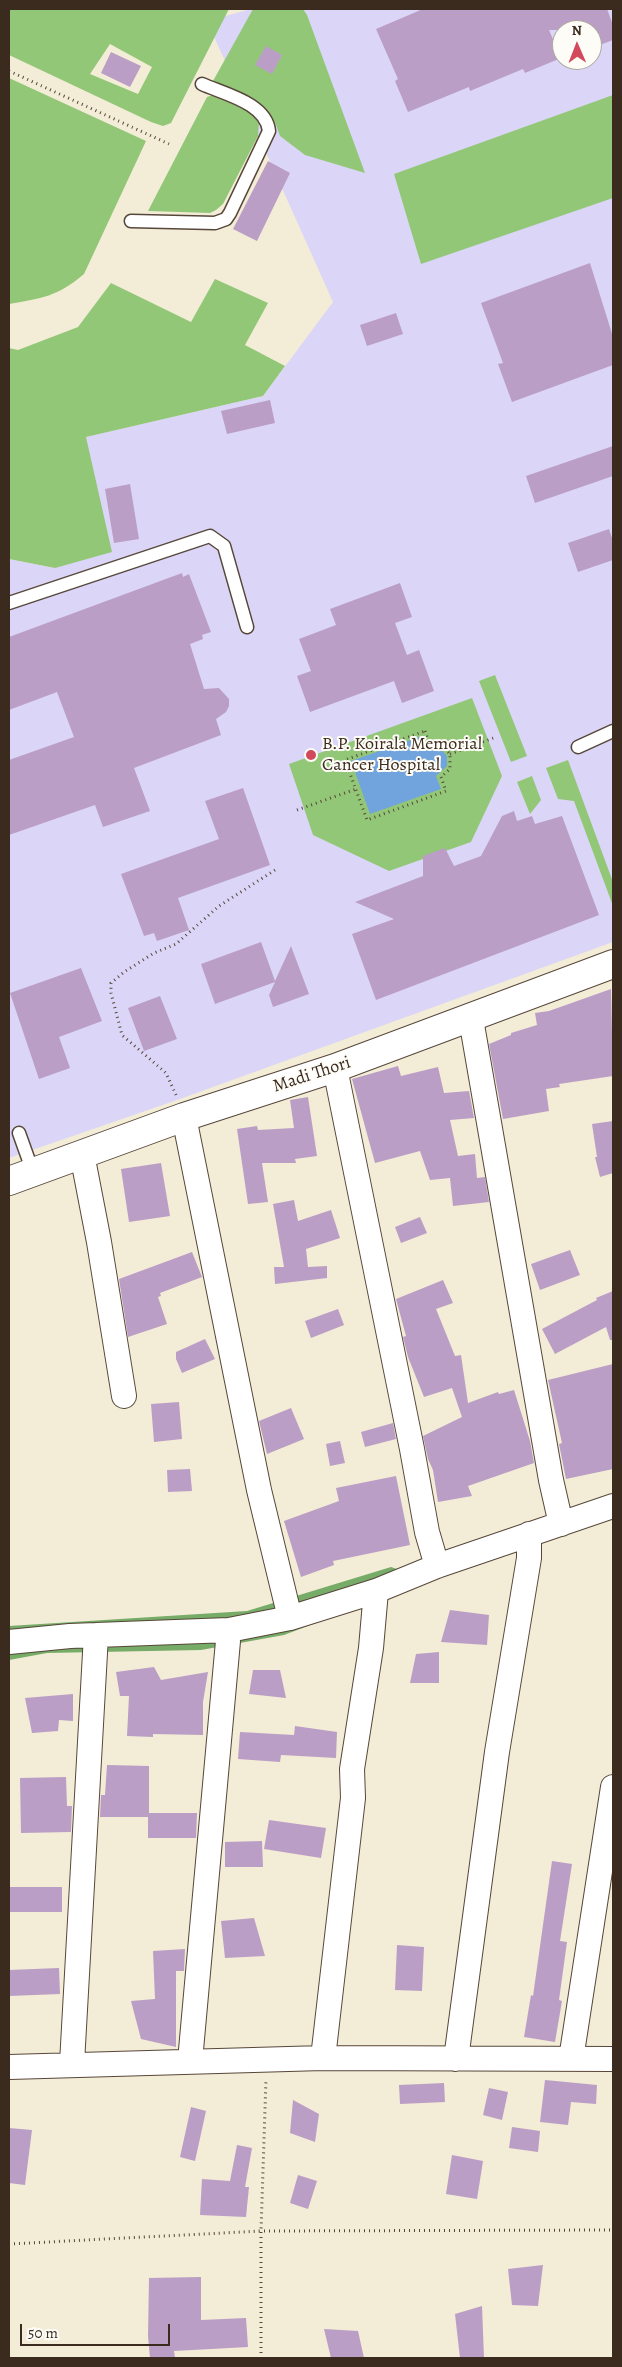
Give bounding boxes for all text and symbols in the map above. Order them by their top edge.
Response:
north arrow [552,20,602,70]
text: N [571,21,582,40]
place label: B.P. Koirala Memorial Cancer Hospital [322,734,482,776]
marker: B.P. Koirala Memorial Cancer Hospital [304,748,318,762]
street label: Madi Thori [270,1052,354,1098]
scale bar [22,2314,172,2346]
text: 50 m [28,2323,58,2343]

